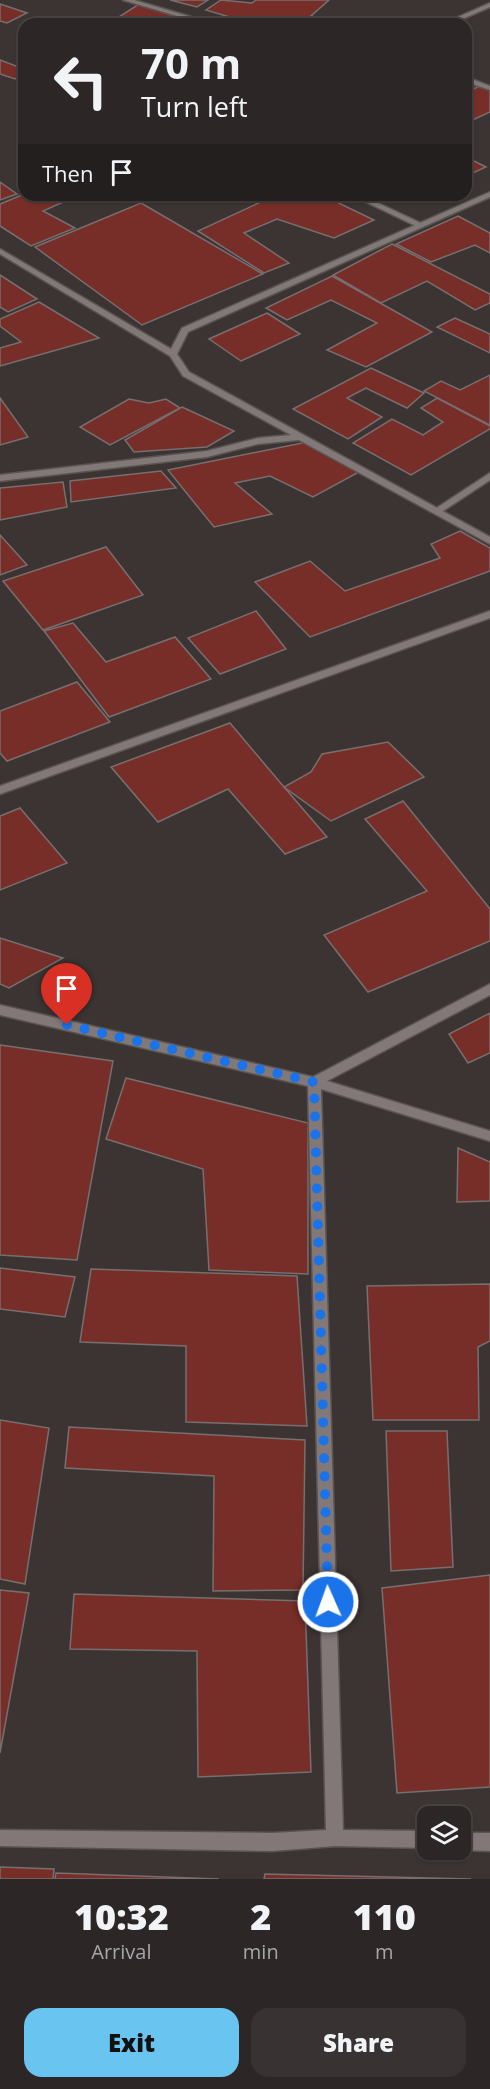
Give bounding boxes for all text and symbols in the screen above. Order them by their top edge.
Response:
text: 70 m [141,34,241,91]
icon: left [42,42,120,120]
text: Turn left [141,88,248,125]
icon: arrive [105,156,138,189]
text: Then [42,158,93,188]
pin [41,963,92,1025]
icon: arrive [50,972,83,1005]
position arrow [296,1570,360,1634]
map controls [417,1806,471,1860]
button: layers [417,1806,471,1860]
text: 10:32 [74,1892,169,1941]
text: 2 [250,1892,271,1941]
text: 110 [353,1892,416,1941]
text: Arrival [91,1938,152,1965]
text: min [243,1938,279,1965]
text: m [375,1938,394,1965]
button: Exit [24,2008,239,2077]
button: Share [251,2008,466,2077]

